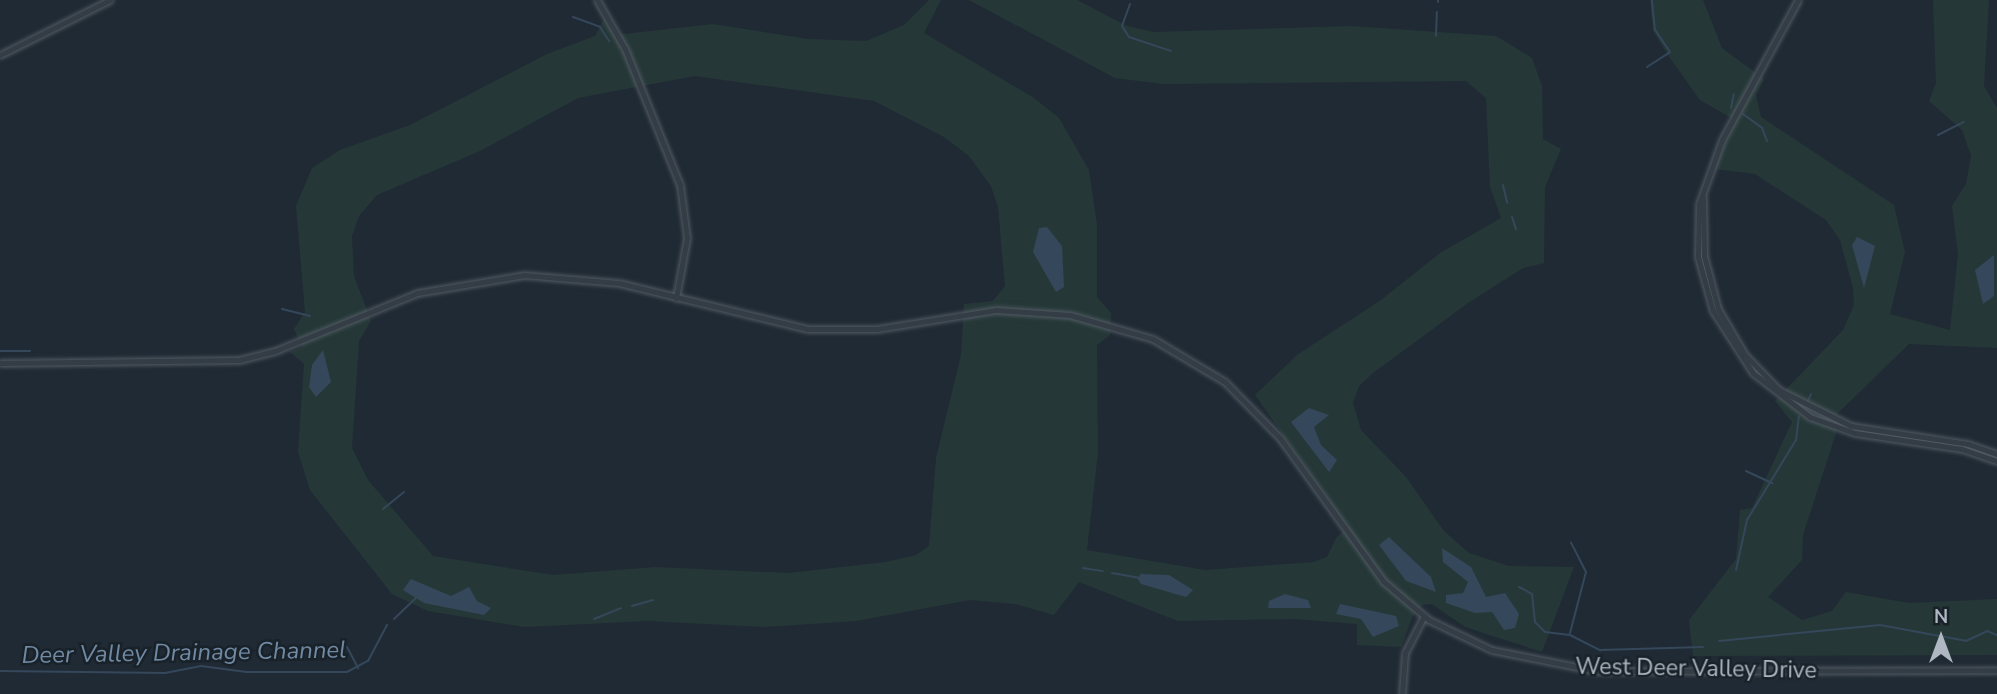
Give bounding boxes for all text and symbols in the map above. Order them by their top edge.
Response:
north arrow [1906,603,1976,673]
text: N [1934,604,1948,630]
water label: Deer Valley Drainage Channel [21,636,347,670]
street label: West Deer Valley Drive [1575,653,1817,685]

